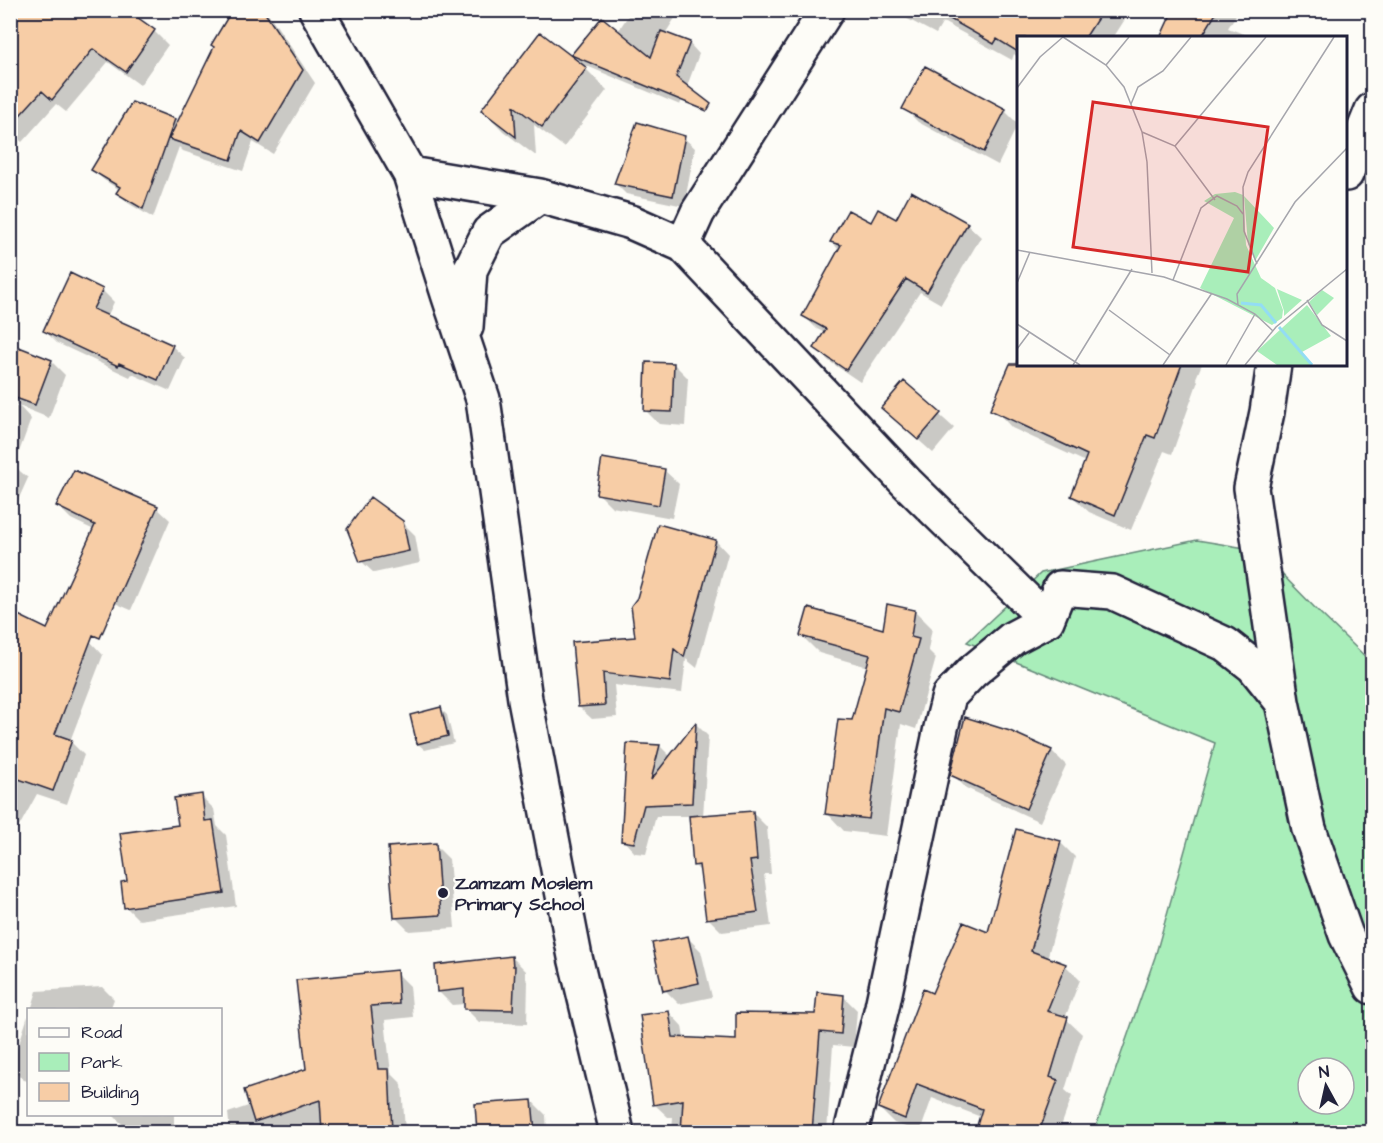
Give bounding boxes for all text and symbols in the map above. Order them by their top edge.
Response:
inset map [1017,36,1347,366]
place label: Zamzam Moslem Primary School [455,871,593,918]
marker: Zamzam Moslem Primary School [436,886,450,900]
legend [27,1008,222,1116]
text: Road [81,1020,122,1045]
text: Park [81,1050,123,1075]
north arrow [1296,1056,1356,1116]
text: N [1318,1061,1331,1084]
text: Building [81,1080,139,1106]

